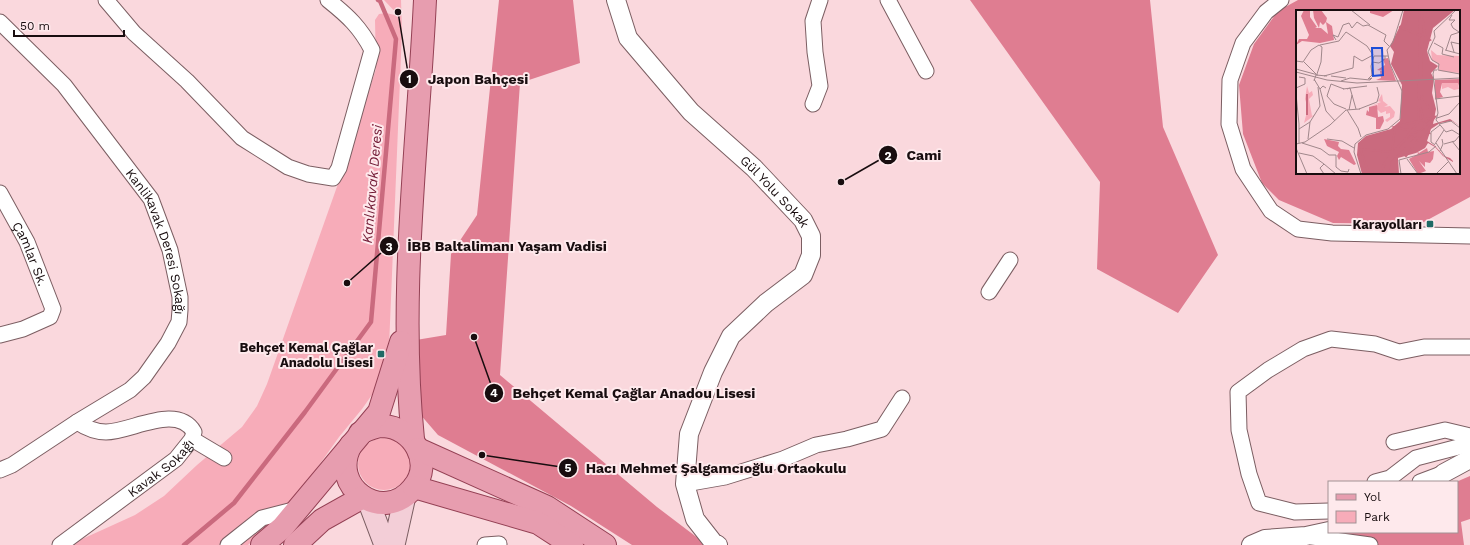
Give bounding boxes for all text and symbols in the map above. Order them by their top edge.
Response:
inset map [1296,10,1460,174]
scale bar [14,12,124,38]
text: 50 m [20,19,50,33]
callout: Japon Bahçesi [399,66,536,92]
text: Japon Bahçesi [428,71,528,87]
text: 1 [406,72,412,86]
water label: Kanlıkavak Deresi [359,124,385,244]
callout: Cami [878,142,949,168]
text: Cami [907,147,941,163]
text: 2 [884,149,892,163]
street label: Gül Yolu Sokak [738,152,813,230]
street label: Kanlikavak Deresi Sokağı [123,165,188,315]
place label: Karayolları [1352,217,1422,232]
street label: Çamlar Sk. [10,219,51,288]
marker: Karayolları [1425,219,1435,229]
callout: İBB Baltalimanı Yaşam Vadisi [379,233,615,259]
text: İBB Baltalimanı Yaşam Vadisi [407,238,607,254]
text: 3 [385,240,393,254]
place label: Behçet Kemal Çağlar Anadolu Lisesi [240,340,373,370]
marker: Behçet Kemal Çağlar Anadolu Lisesi [376,349,386,359]
callout: Behçet Kemal Çağlar Anadou Lisesi [484,380,764,406]
text: Behçet Kemal Çağlar Anadou Lisesi [513,385,755,401]
text: 4 [490,386,498,400]
street label: Kavak Sokağı [125,436,197,500]
callout: Hacı Mehmet Şalgamcıoğlu Ortaokulu [558,455,854,481]
text: Hacı Mehmet Şalgamcıoğlu Ortaokulu [586,460,846,476]
text: 5 [565,461,572,475]
legend [1328,481,1458,533]
text: Yol [1364,490,1381,504]
text: Park [1364,510,1390,524]

